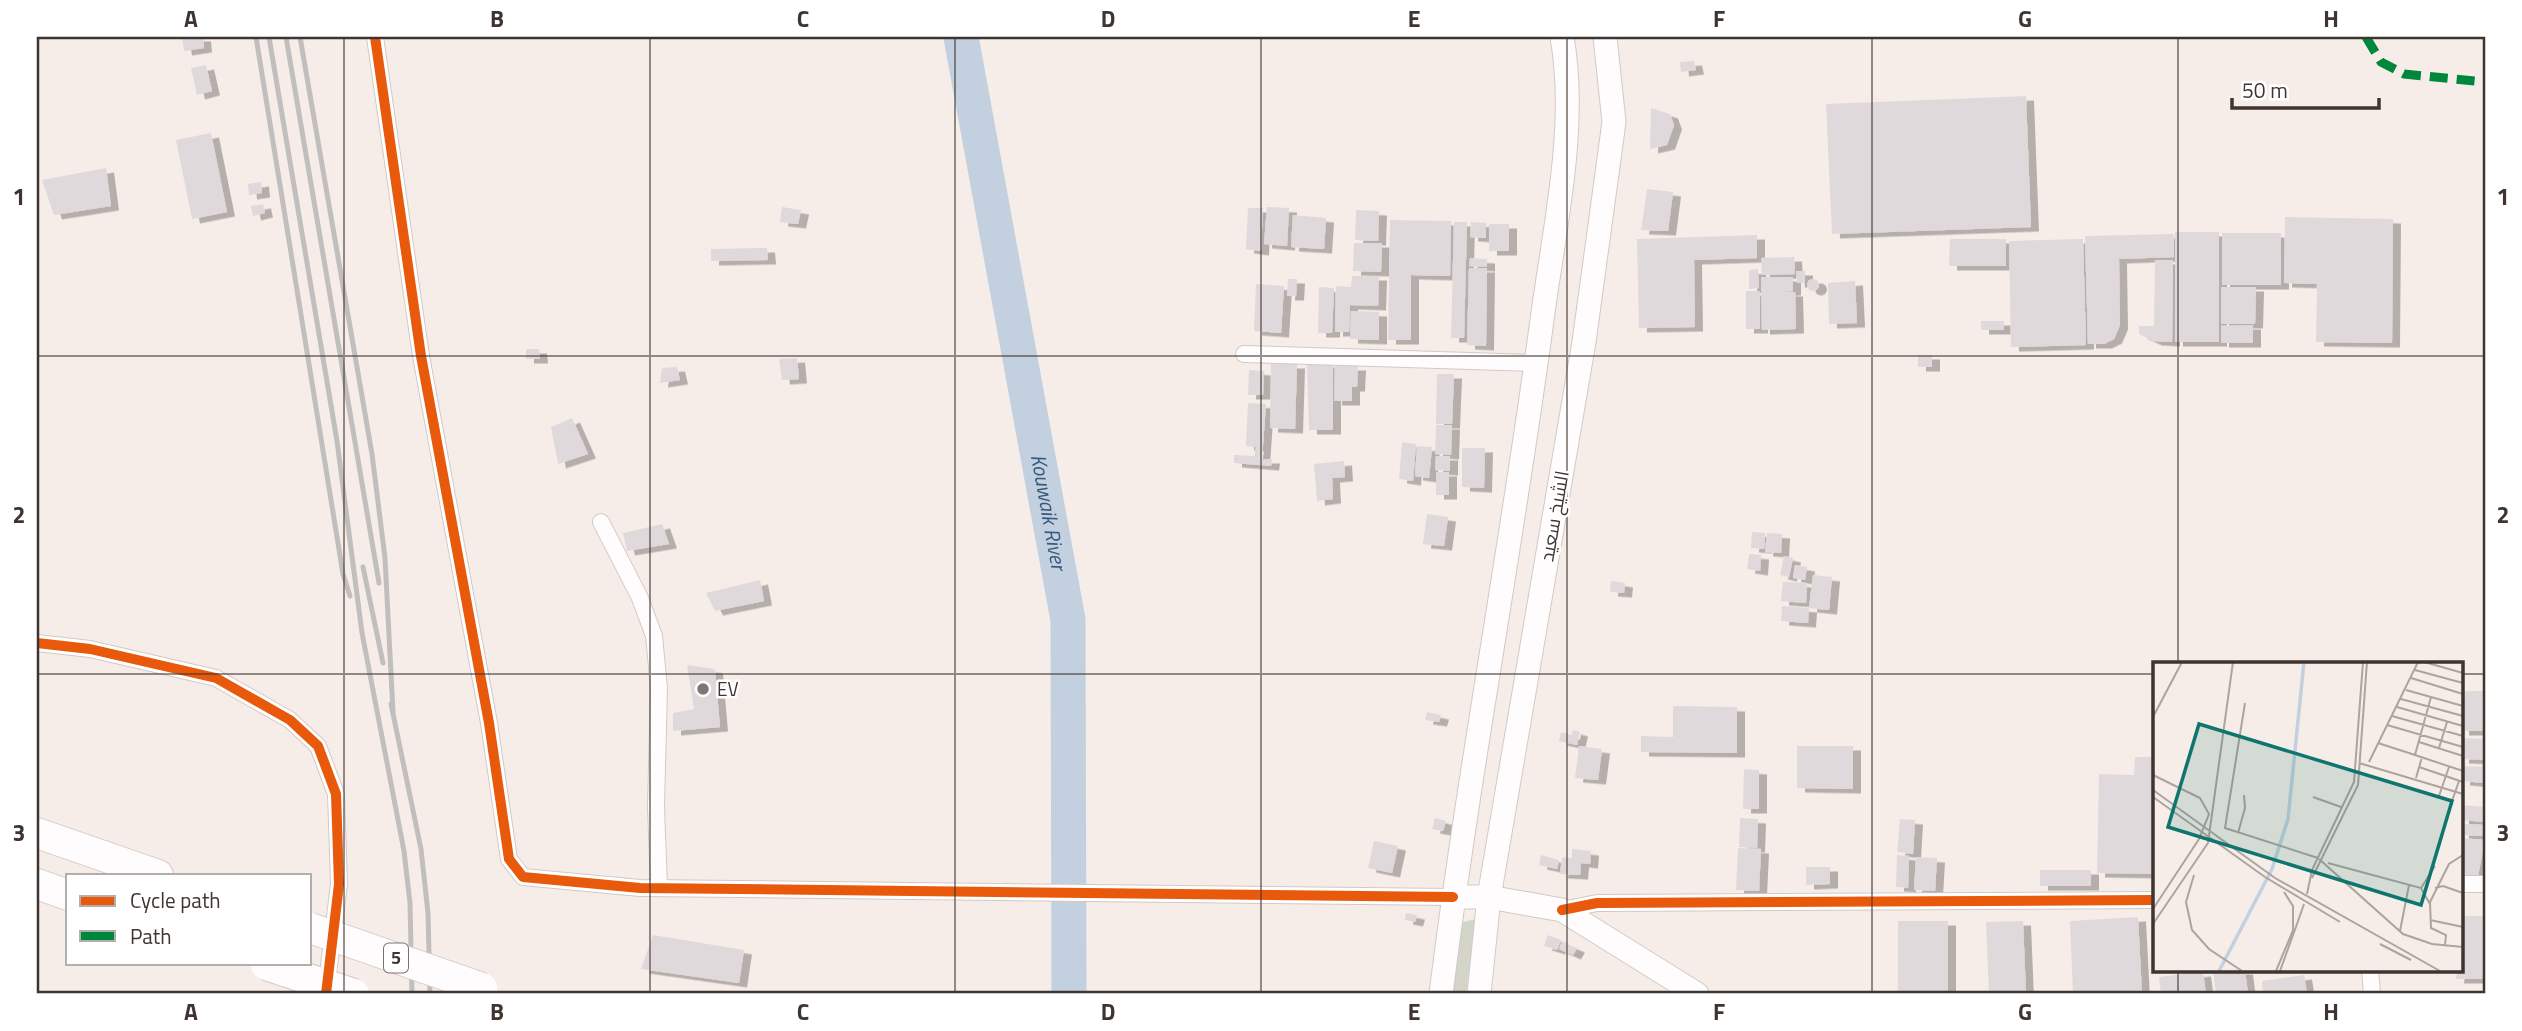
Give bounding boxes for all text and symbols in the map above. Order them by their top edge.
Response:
text: A [184,1,198,36]
text: B [490,1,504,36]
text: C [797,1,809,36]
text: D [1101,1,1115,36]
text: E [1408,1,1420,36]
text: F [1713,1,1725,36]
text: G [2018,1,2032,36]
text: H [2323,1,2339,36]
scale bar [2232,66,2378,110]
text: 50 m [2242,74,2288,106]
text: 1 [13,179,25,214]
text: 1 [2497,179,2509,214]
water label: Kouwaik River [1023,451,1076,575]
street label: الشيخ سعيد [1531,468,1576,564]
text: 2 [13,497,25,532]
text: 2 [2497,497,2509,532]
inset map [2153,662,2462,972]
place label: EV [717,674,739,703]
marker: EV [695,681,711,697]
text: 3 [13,815,25,850]
text: 3 [2497,815,2509,850]
legend [66,874,312,964]
text: Cycle path [130,884,221,916]
text: Path [130,920,172,952]
road number: 5 [384,944,408,973]
text: A [184,994,198,1029]
text: B [490,994,504,1029]
text: C [797,994,809,1029]
text: D [1101,994,1115,1029]
text: E [1408,994,1420,1029]
text: F [1713,994,1725,1029]
text: G [2018,994,2032,1029]
text: H [2323,994,2339,1029]

